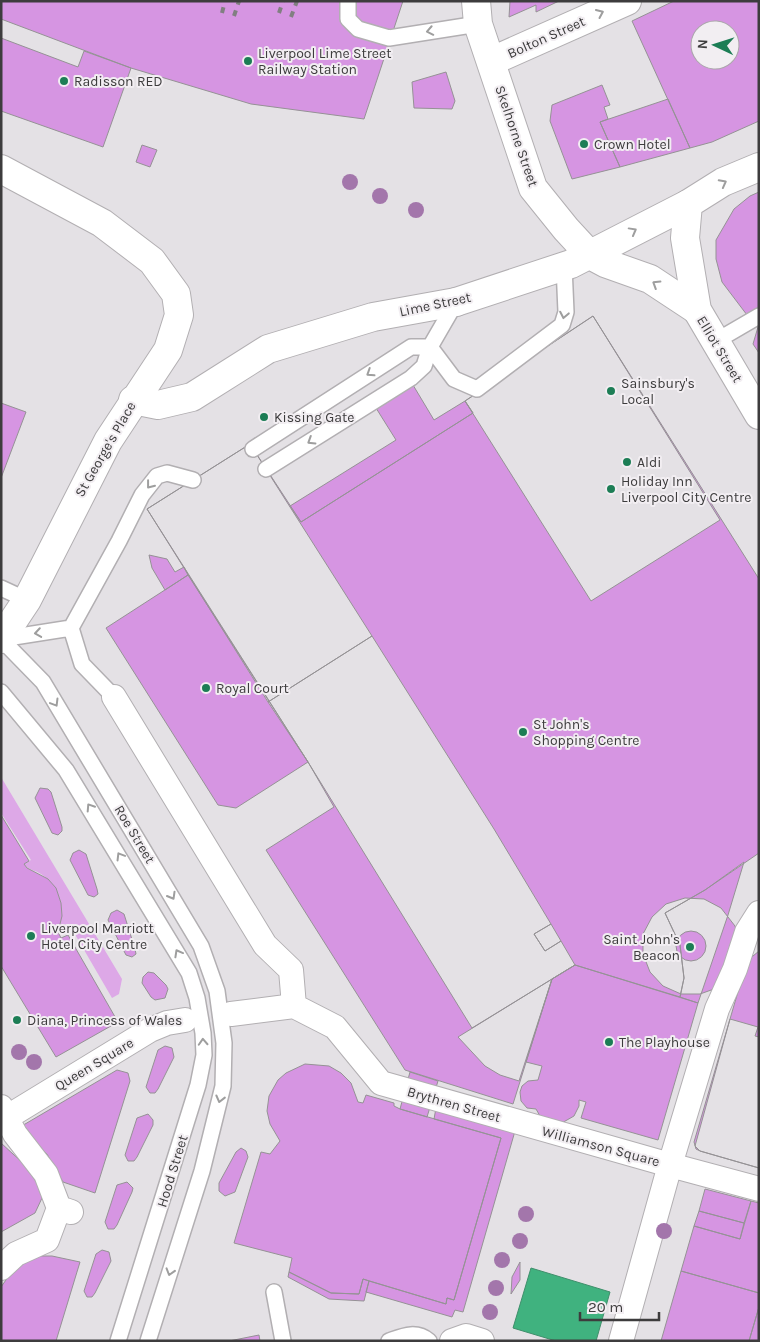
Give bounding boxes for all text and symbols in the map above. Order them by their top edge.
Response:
one-way arrow [595,9,604,20]
street label: Bolton Street [505,13,588,62]
north arrow [690,20,740,70]
one-way arrow [425,25,434,35]
text: N [694,39,711,50]
place label: Liverpool Lime Street Railway Station [258,45,392,78]
marker: Liverpool Lime Street Railway Station [242,55,254,67]
place label: Radisson RED [74,73,163,90]
marker: Radisson RED [58,75,70,87]
street label: Skelhorne Street [491,83,542,189]
place label: Crown Hotel [594,136,671,153]
marker: Crown Hotel [578,138,590,150]
one-way arrow [717,179,726,189]
one-way arrow [628,228,637,238]
one-way arrow [653,280,662,290]
street label: Lime Street [398,289,472,320]
one-way arrow [559,310,569,319]
street label: Elliot Street [693,313,746,386]
one-way arrow [366,367,376,376]
place label: Sainsbury's Local [621,375,695,408]
marker: Sainsbury's Local [605,385,617,397]
street label: St George's Place [71,399,140,500]
place label: Kissing Gate [274,409,354,426]
marker: Kissing Gate [258,411,270,423]
one-way arrow [307,434,316,444]
place label: Aldi [637,454,661,471]
marker: Aldi [621,456,633,468]
place label: Holiday Inn Liverpool City Centre [621,473,751,506]
one-way arrow [147,479,156,488]
marker: Holiday Inn Liverpool City Centre [605,483,617,495]
one-way arrow [34,628,43,638]
place label: Royal Court [216,680,289,697]
marker: Royal Court [200,682,212,694]
one-way arrow [49,697,59,706]
place label: St John's Shopping Centre [533,716,640,749]
marker: St John's Shopping Centre [517,726,529,738]
street label: Roe Street [111,802,159,867]
one-way arrow [86,804,96,813]
one-way arrow [116,853,126,862]
one-way arrow [165,890,175,899]
place label: Liverpool Marriott Hotel City Centre [41,920,154,953]
marker: Liverpool Marriott Hotel City Centre [25,930,37,942]
place label: Saint John's Beacon [603,931,680,964]
marker: Saint John's Beacon [684,941,696,953]
one-way arrow [174,950,184,959]
place label: Diana, Princess of Wales [27,1012,182,1029]
marker: Diana, Princess of Wales [11,1014,23,1026]
street label: Queen Square [52,1034,137,1095]
place label: The Playhouse [619,1034,710,1051]
marker: The Playhouse [603,1036,615,1048]
one-way arrow [197,1037,208,1045]
street label: Brythren Street [405,1083,503,1126]
one-way arrow [215,1095,226,1104]
street label: Williamson Square [540,1123,662,1170]
street label: Hood Street [153,1133,192,1209]
one-way arrow [166,1267,176,1275]
scale bar [580,1290,659,1322]
text: 20 m [588,1298,623,1316]

